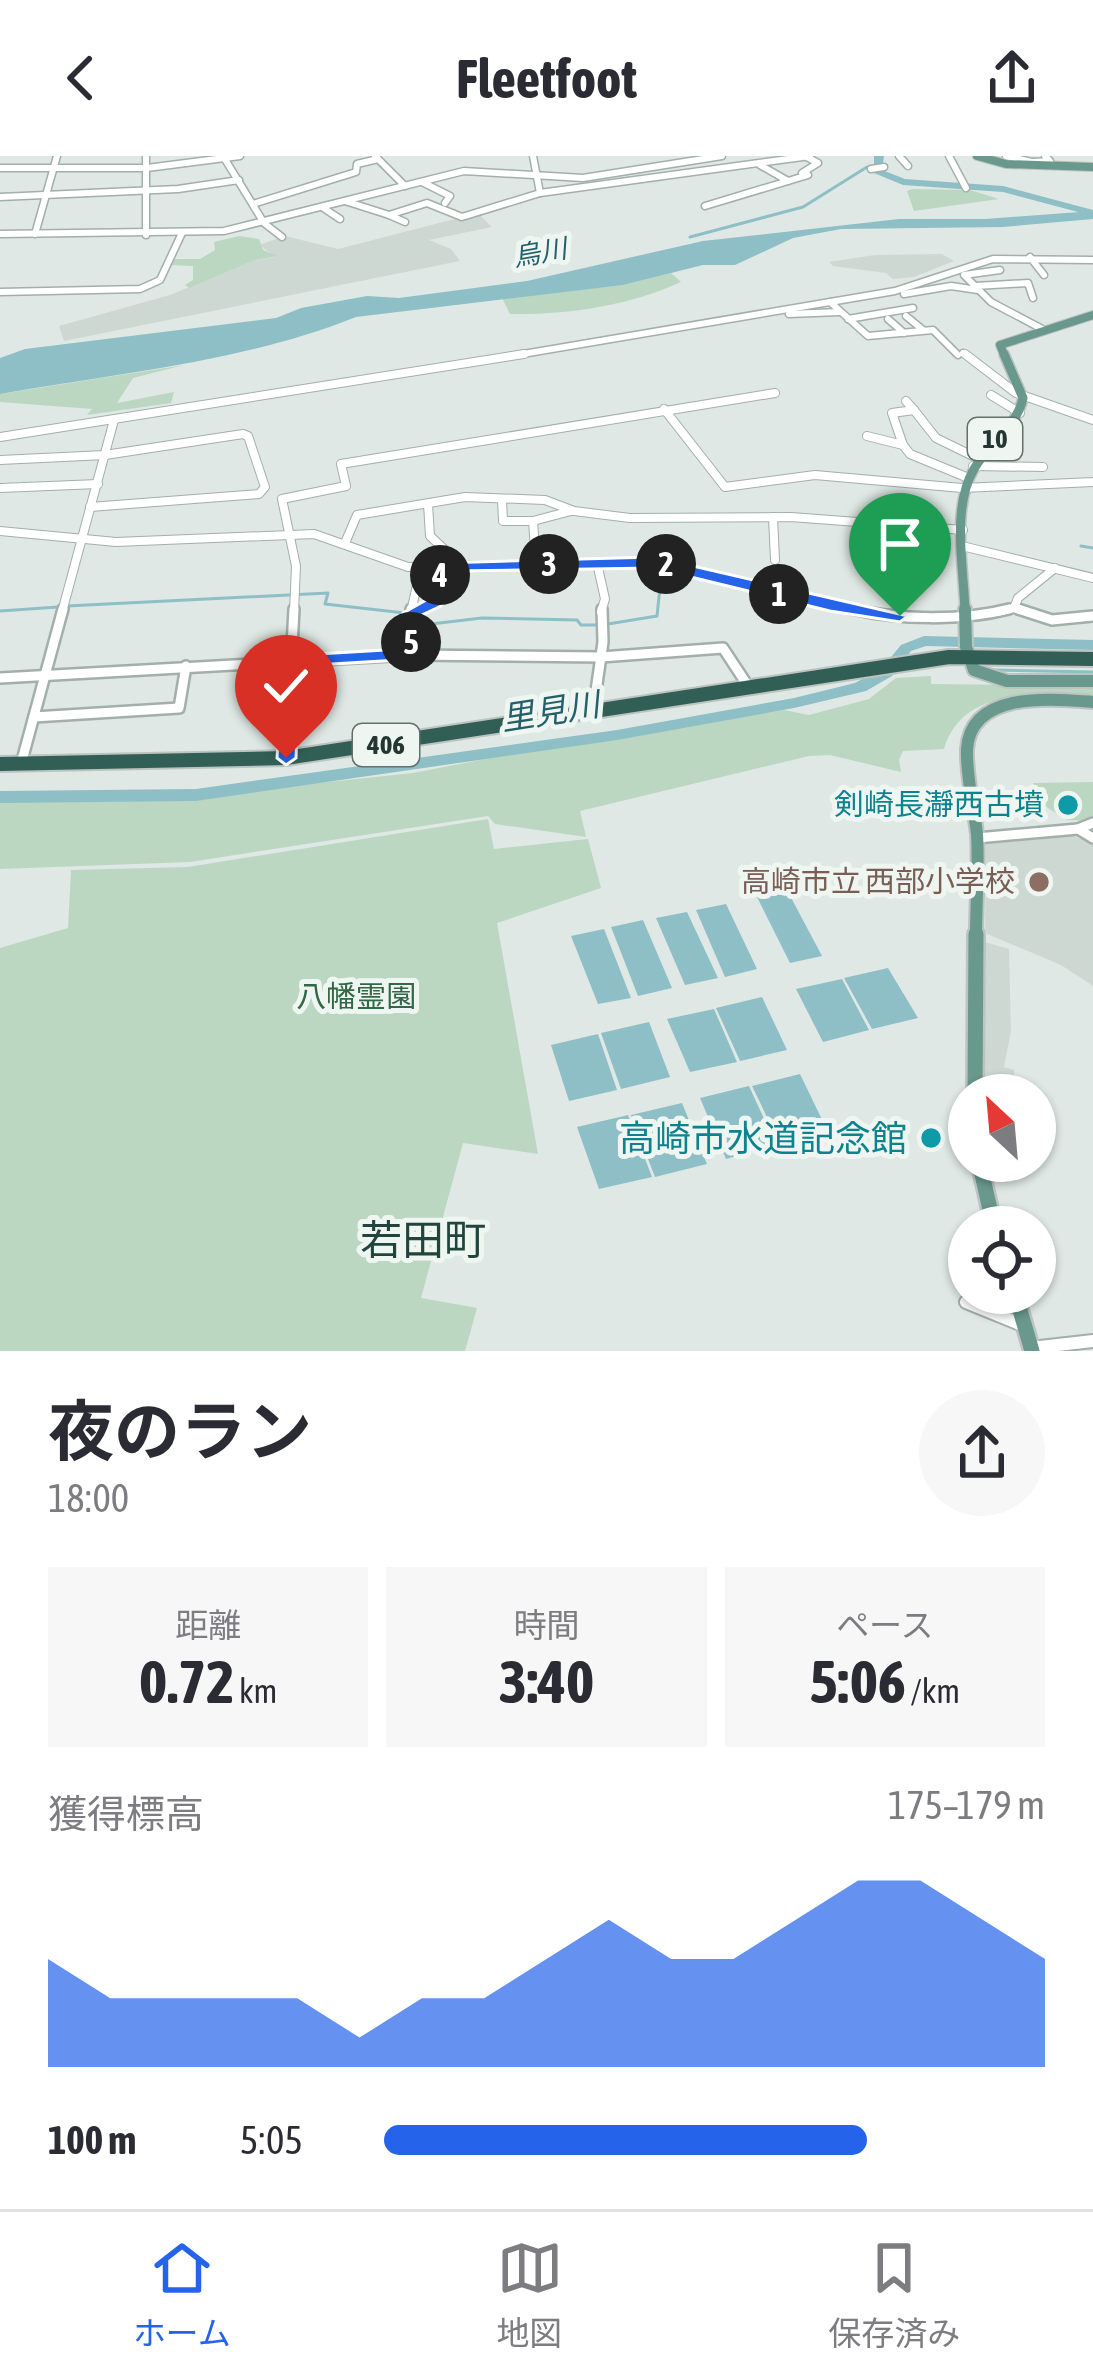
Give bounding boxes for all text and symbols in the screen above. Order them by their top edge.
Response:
icon: back [48,45,114,111]
icon: share [979,45,1045,111]
text: Fleetfoot [456,48,637,109]
water label: 烏川 [511,232,572,272]
road number: 10 [968,418,1022,460]
pin [849,493,951,616]
icon: arrive [867,511,933,577]
pin: 3 [519,534,579,594]
pin: 2 [636,534,696,594]
pin: 4 [410,545,470,605]
text: 3 [541,545,557,583]
text: 2 [658,545,674,583]
text: 4 [432,556,448,594]
pin: 1 [749,564,809,624]
text: 1 [771,575,787,613]
pin: 5 [381,612,441,672]
text: 5 [403,623,419,661]
pin [235,635,337,758]
icon: check [253,653,319,719]
water label: 里見川 [498,684,605,738]
road number: 406 [353,724,419,766]
place label: 剣崎長瀞西古墳 [834,787,1044,821]
marker: 剣崎長瀞西古墳 [1055,792,1081,818]
place label: 高崎市立 西部小学校 [741,864,1015,898]
marker: 高崎市立 西部小学校 [1026,869,1052,895]
park label: 八幡霊園 [296,979,416,1013]
north arrow [948,1074,1056,1182]
map controls [948,1074,1056,1314]
place label: 高崎市水道記念館 [619,1117,907,1159]
marker: 高崎市水道記念館 [918,1125,944,1151]
button: locate [948,1206,1056,1314]
district label: 若田町 [360,1216,486,1264]
button: share [919,1390,1045,1516]
text: 夜のラン [48,1393,312,1469]
text: 18:00 [48,1476,129,1520]
text: 距離 [175,1606,241,1644]
text: 時間 [513,1606,579,1644]
text: ペース [836,1606,934,1644]
text: 0.72 [139,1647,234,1716]
text: 3:40 [499,1647,594,1716]
text: 5:06 [810,1647,906,1716]
text: km [234,1672,277,1710]
text: /km [906,1672,960,1710]
text: 175–179 m [888,1783,1045,1827]
text: 獲得標高 [48,1792,204,1836]
text: 100 m [48,2118,136,2162]
text: 5:05 [240,2118,303,2162]
tab: ホーム [133,2235,231,2355]
tab: 地図 [497,2235,563,2355]
tab: 保存済み [828,2235,960,2355]

